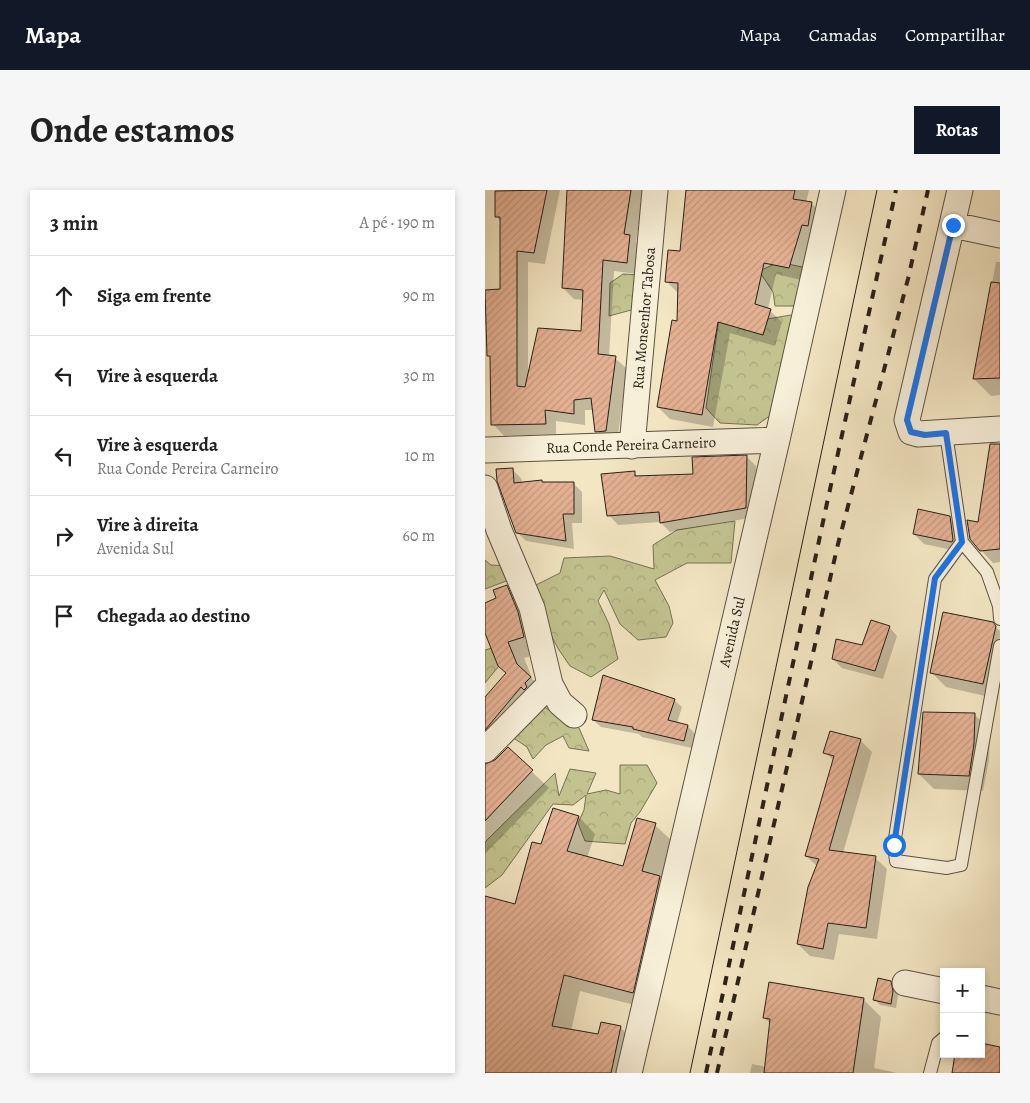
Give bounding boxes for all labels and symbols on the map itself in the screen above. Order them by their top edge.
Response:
route end [942,214,965,237]
street label: Rua Monsenhor Tabosa [628,246,660,390]
street label: Rua Conde Pereira Carneiro [546,432,716,458]
street label: Avenida Sul [714,594,750,670]
route start [883,834,906,857]

